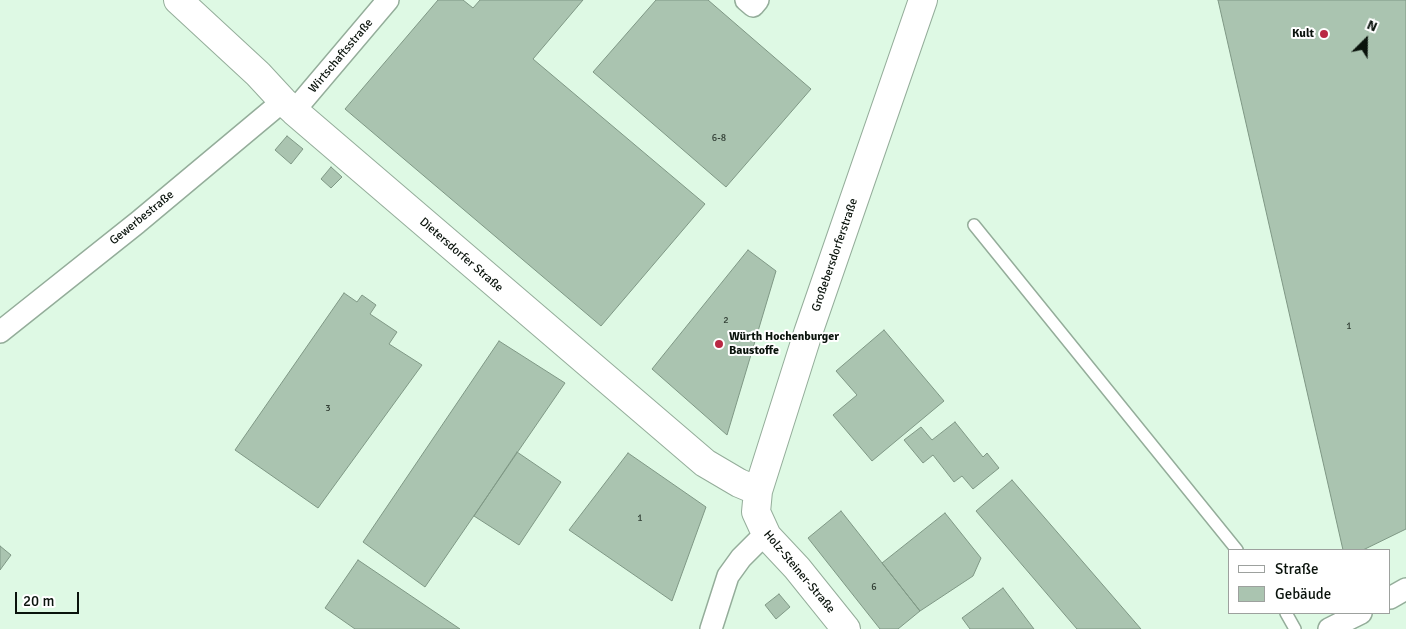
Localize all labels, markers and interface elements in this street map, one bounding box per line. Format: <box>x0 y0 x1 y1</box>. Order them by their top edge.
north arrow <box>1341 15 1391 65</box>
street label: Wirtschaftsstraße <box>306 16 376 96</box>
text: N <box>1364 16 1380 35</box>
place label: Kult <box>1292 27 1314 41</box>
marker: Kult <box>1318 28 1330 40</box>
house number: 6-8 <box>712 132 726 144</box>
street label: Gewerbestraße <box>107 188 177 248</box>
street label: Großebersdorferstraße <box>809 197 861 313</box>
street label: Dietersdorfer Straße <box>416 215 506 295</box>
house number: 2 <box>723 314 729 326</box>
house number: 1 <box>1346 320 1352 332</box>
place label: Würth Hochenburger Baustoffe <box>729 330 839 358</box>
marker: Würth Hochenburger Baustoffe <box>713 338 725 350</box>
house number: 3 <box>325 402 331 414</box>
house number: 1 <box>637 512 643 524</box>
street label: Holz-Steiner-Straße <box>760 528 838 616</box>
legend <box>1228 549 1391 614</box>
text: Straße <box>1275 560 1319 578</box>
house number: 6 <box>871 581 877 593</box>
scale bar <box>18 582 81 614</box>
text: Gebäude <box>1275 585 1331 603</box>
text: 20 m <box>23 592 54 610</box>

